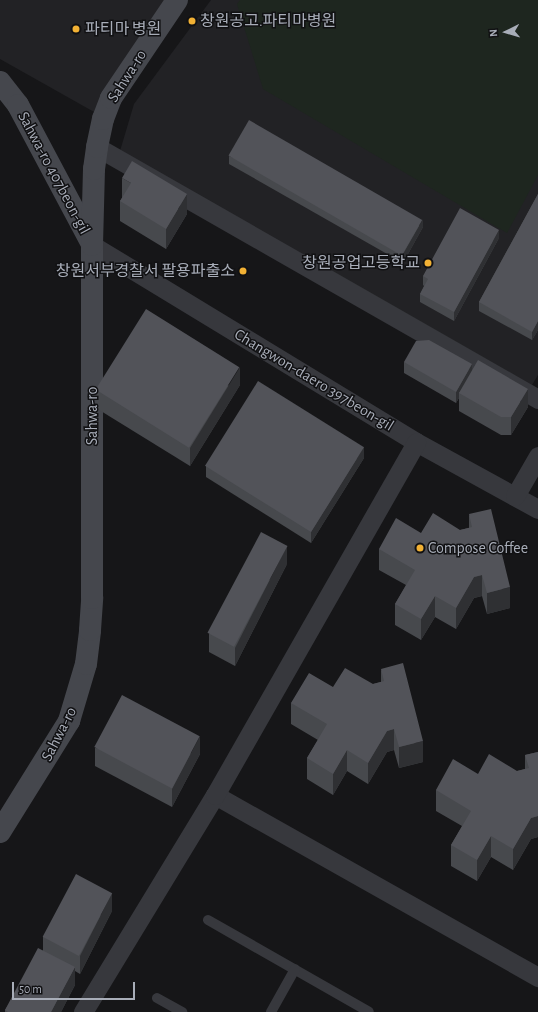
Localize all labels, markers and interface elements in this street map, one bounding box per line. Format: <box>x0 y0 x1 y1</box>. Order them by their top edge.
place label: 창원공고.파티마병원 <box>200 11 336 31</box>
north arrow <box>486 12 526 52</box>
marker: 창원공고.파티마병원 <box>187 16 197 26</box>
place label: 파티마 병원 <box>85 19 161 39</box>
marker: 파티마 병원 <box>70 23 82 35</box>
text: N <box>488 29 499 37</box>
street label: Sahwa-ro <box>103 46 151 106</box>
street label: Sahwa-ro 407beon-gil <box>14 108 94 238</box>
place label: 창원공업고등학교 <box>302 253 420 273</box>
marker: 창원공업고등학교 <box>423 258 433 268</box>
place label: 창원서부경찰서 팔용파출소 <box>56 261 235 281</box>
marker: 창원서부경찰서 팔용파출소 <box>238 266 248 276</box>
street label: Changwon-daero 397beon-gil <box>231 325 397 435</box>
street label: Sahwa-ro <box>82 387 102 445</box>
place label: Compose Coffee <box>428 538 528 558</box>
marker: Compose Coffee <box>415 543 425 553</box>
street label: Sahwa-ro <box>37 704 81 764</box>
scale bar <box>14 974 137 1000</box>
text: 50 m <box>19 983 42 995</box>

